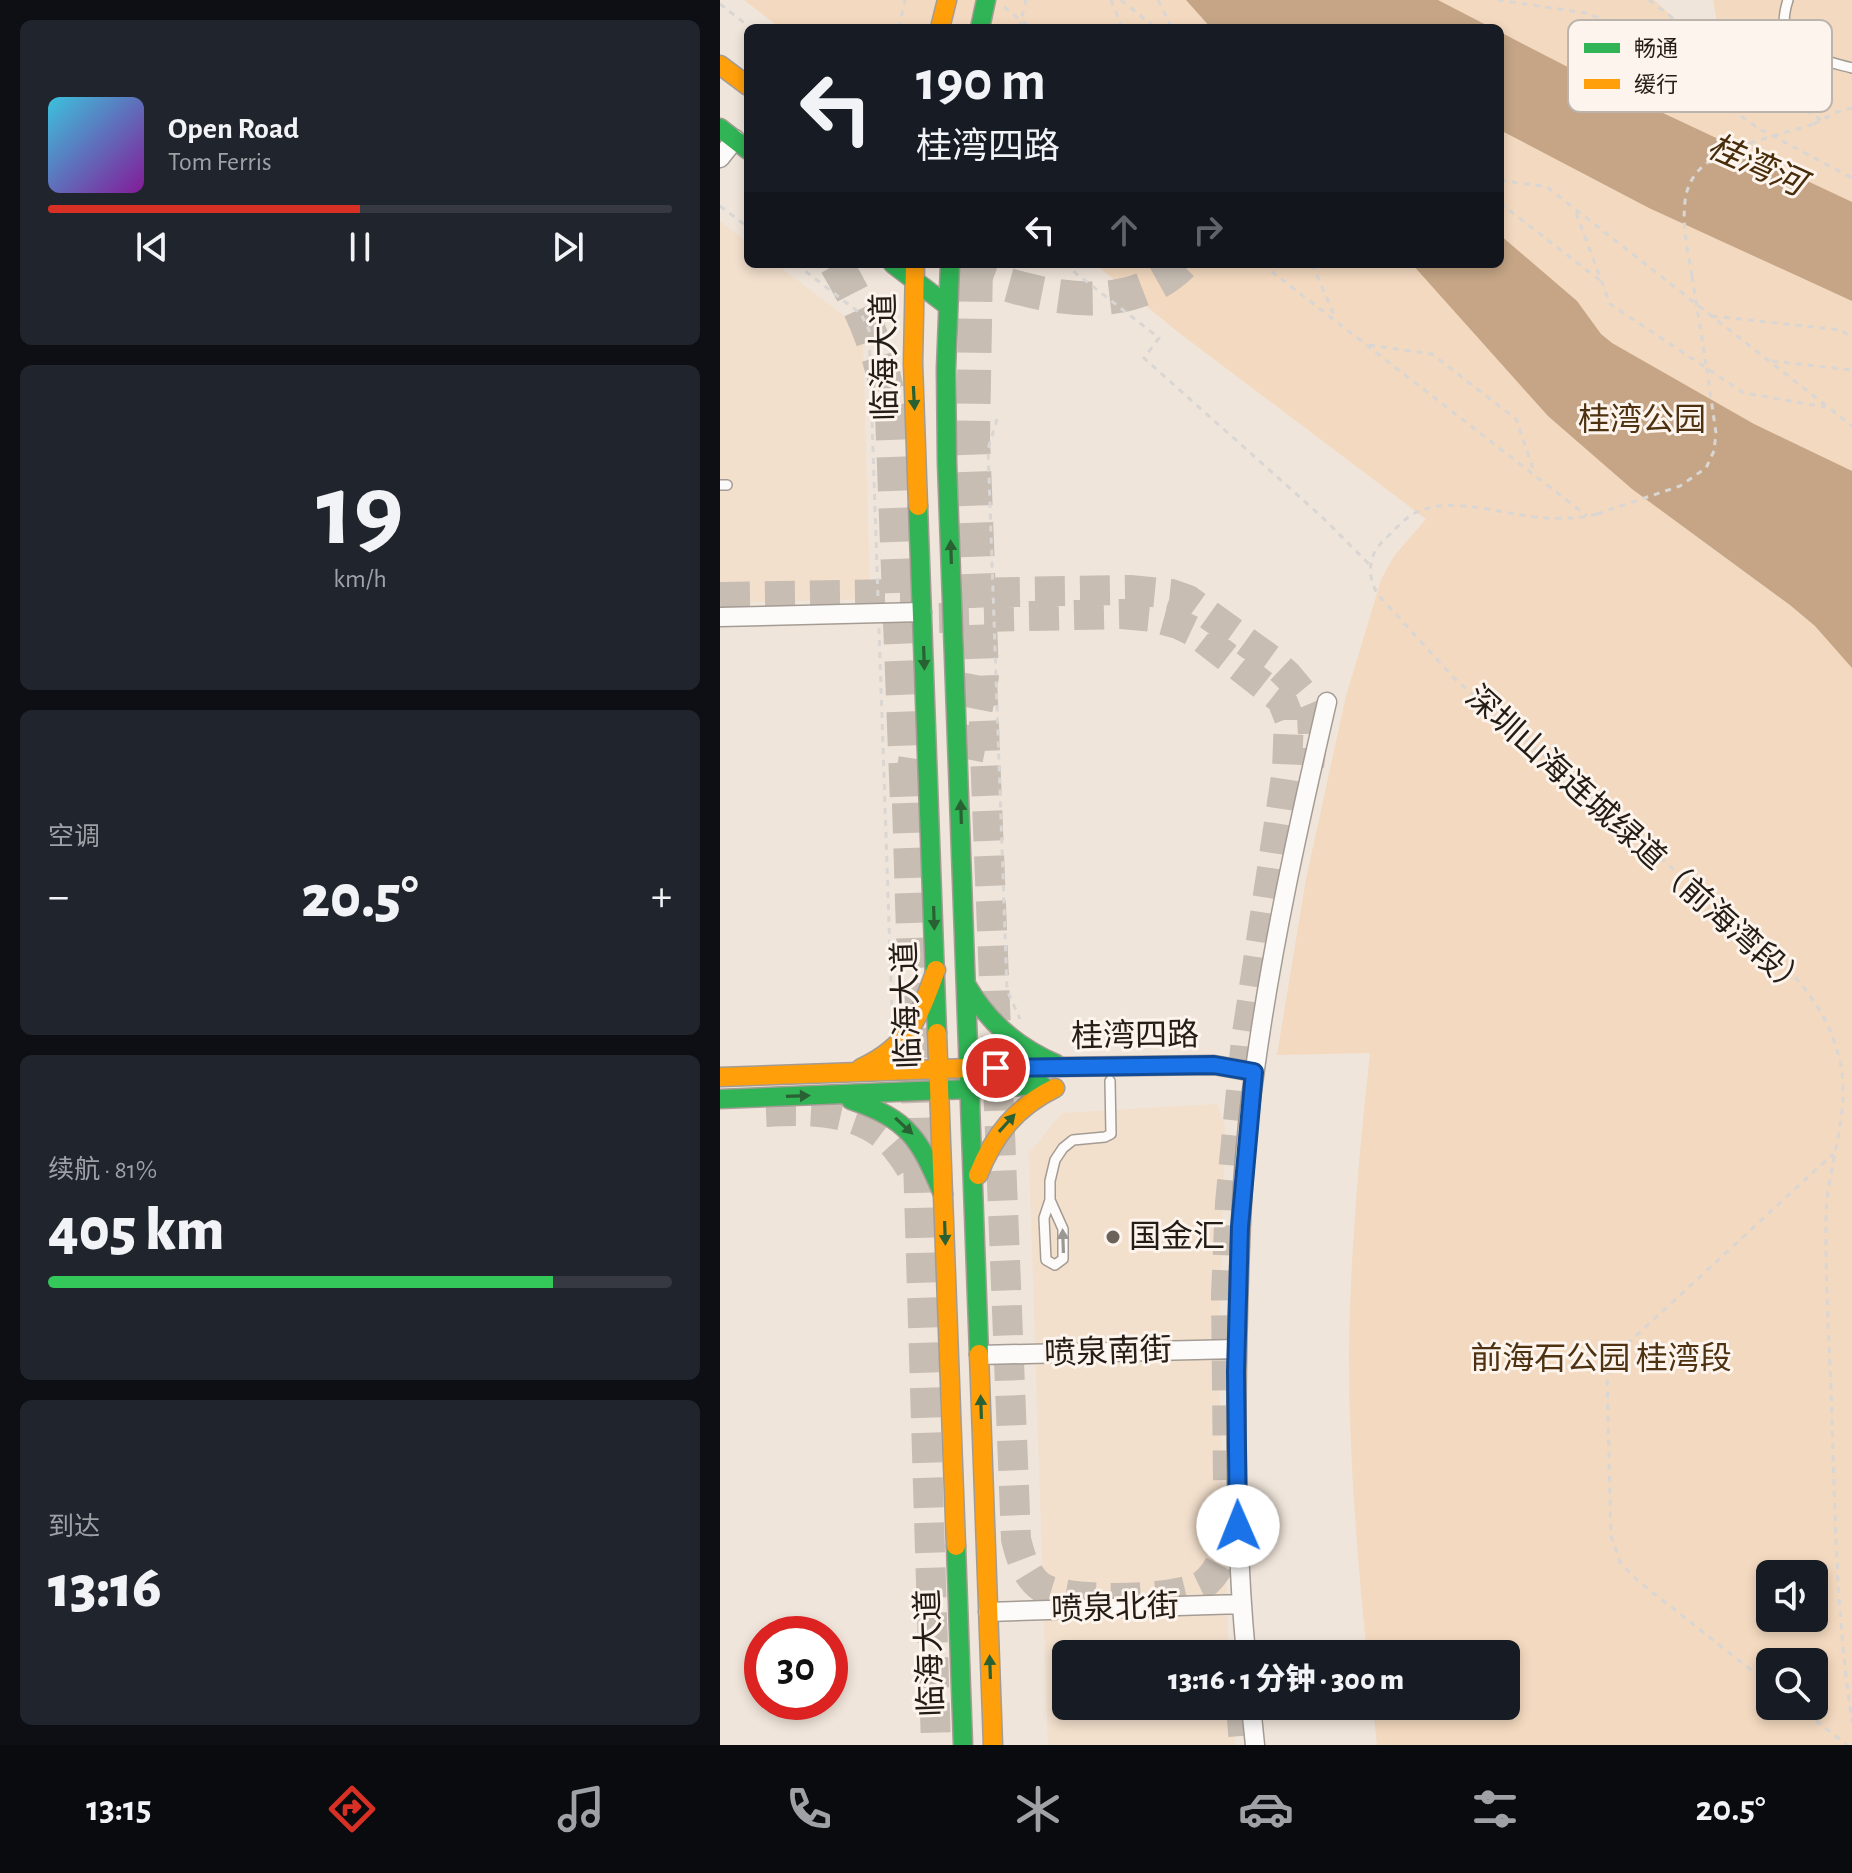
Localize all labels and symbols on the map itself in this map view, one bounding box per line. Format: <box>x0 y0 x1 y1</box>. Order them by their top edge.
legend <box>1568 20 1832 112</box>
text: 畅通 <box>1634 37 1678 60</box>
text: 缓行 <box>1634 73 1678 96</box>
water label: 桂湾河 <box>1702 128 1816 205</box>
street label: 临海大道 <box>866 293 902 421</box>
one-way arrow <box>908 386 921 411</box>
park label: 桂湾公园 <box>1578 402 1706 436</box>
one-way arrow <box>944 539 957 564</box>
one-way arrow <box>918 646 931 671</box>
street label: 深圳山海连城绿道（前海湾段） <box>1460 679 1816 1004</box>
one-way arrow <box>954 799 967 824</box>
one-way arrow <box>927 906 940 931</box>
street label: 临海大道 <box>887 940 925 1070</box>
street label: 桂湾四路 <box>1071 1017 1199 1053</box>
pin <box>962 1034 1030 1102</box>
one-way arrow <box>786 1089 811 1102</box>
one-way arrow <box>997 1114 1015 1133</box>
one-way arrow <box>894 1116 913 1134</box>
place label: 国金汇 <box>1129 1219 1225 1253</box>
one-way arrow <box>939 1221 952 1246</box>
one-way arrow <box>1056 1228 1069 1253</box>
marker: 国金汇 <box>1104 1228 1122 1246</box>
street label: 喷泉南街 <box>1043 1332 1173 1370</box>
park label: 前海石公园 桂湾段 <box>1470 1341 1732 1375</box>
one-way arrow <box>975 1394 987 1419</box>
position arrow <box>1196 1484 1280 1568</box>
street label: 临海大道 <box>910 1588 948 1718</box>
street label: 喷泉北街 <box>1050 1588 1180 1626</box>
speed limit sign: 30 <box>744 1616 848 1720</box>
one-way arrow <box>984 1654 997 1679</box>

